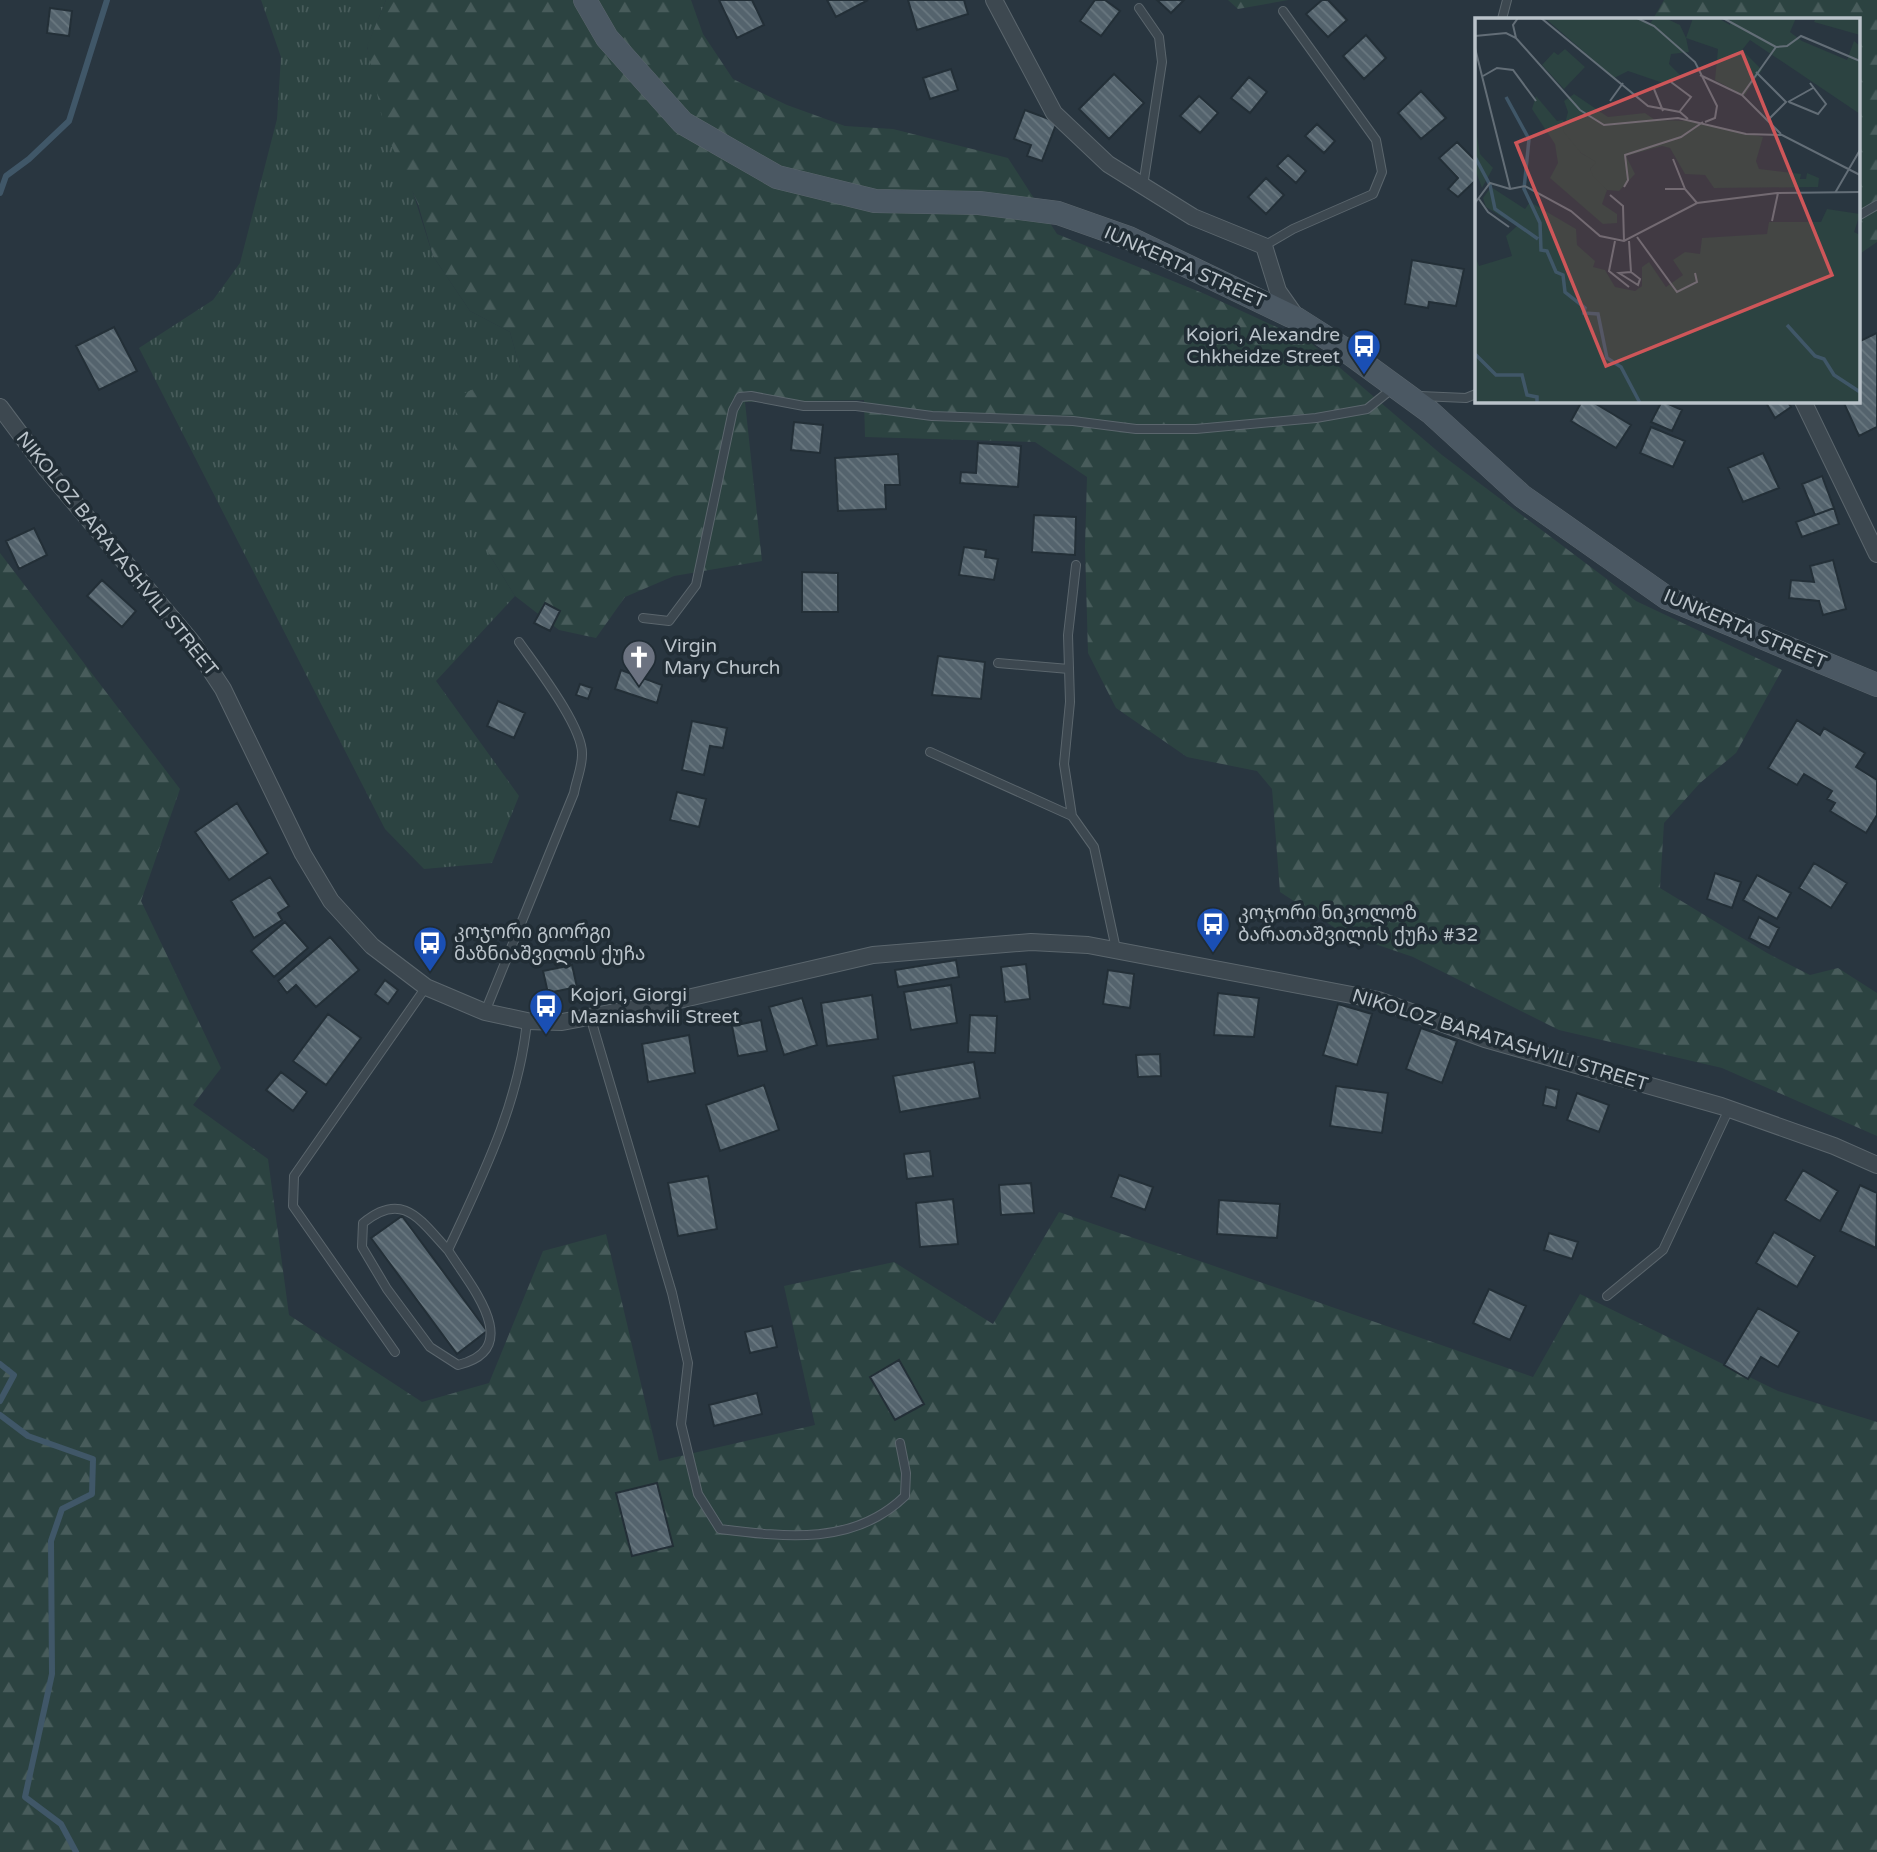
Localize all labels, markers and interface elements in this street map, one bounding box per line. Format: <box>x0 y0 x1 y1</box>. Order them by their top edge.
inset map <box>1475 18 1860 402</box>
street label: IUNKERTA STREET <box>1101 221 1270 313</box>
place label: Kojori, Alexandre Chkheidze Street <box>1186 324 1340 368</box>
bus stop icon: Kojori, Alexandre Chkheidze Street <box>1345 327 1383 376</box>
street label: NIKOLOZ BARATASHVILI STREET <box>12 427 223 681</box>
street label: IUNKERTA STREET <box>1660 585 1830 673</box>
place label: Virgin Mary Church <box>664 635 780 679</box>
church icon: Virgin Mary Church <box>620 638 658 687</box>
place label: კოჯორი ნიკოლოზ ბარათაშვილის ქუჩა #32 <box>1238 902 1479 947</box>
bus stop icon: კოჯორი ნიკოლოზ ბარათაშვილის ქუჩა #32 <box>1194 905 1232 954</box>
place label: კოჯორი გიორგი მაზნიაშვილის ქუჩა <box>454 921 645 966</box>
bus stop icon: კოჯორი გიორგი მაზნიაშვილის ქუჩა <box>411 924 449 973</box>
place label: Kojori, Giorgi Mazniashvili Street <box>570 984 740 1028</box>
street label: NIKOLOZ BARATASHVILI STREET <box>1350 984 1651 1096</box>
bus stop icon: Kojori, Giorgi Mazniashvili Street <box>527 987 565 1036</box>

